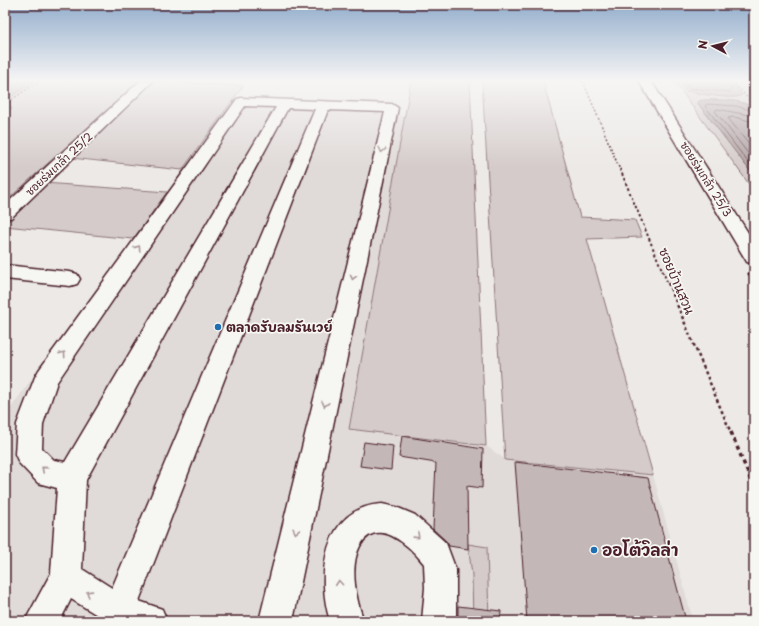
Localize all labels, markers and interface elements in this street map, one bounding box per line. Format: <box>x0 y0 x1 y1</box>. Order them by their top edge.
north arrow <box>693 26 733 66</box>
text: N <box>694 39 712 50</box>
street label: ซอยร่มเกล้า 25/2 <box>21 128 96 199</box>
street label: ซอยร่มเกล้า 25/3 <box>676 138 736 220</box>
one-way arrow <box>378 146 387 153</box>
street label: ซอยบ้านสวน <box>655 244 700 317</box>
one-way arrow <box>133 245 141 252</box>
one-way arrow <box>350 274 358 280</box>
place label: ตลาดรับลมรันเวย์ <box>226 317 333 336</box>
marker: ตลาดรับลมรันเวย์ <box>213 322 223 332</box>
one-way arrow <box>58 351 66 358</box>
one-way arrow <box>321 401 329 407</box>
one-way arrow <box>41 466 49 473</box>
one-way arrow <box>293 528 301 534</box>
one-way arrow <box>412 531 420 539</box>
place label: ออโต้วิลล่า <box>602 537 678 561</box>
marker: ออโต้วิลล่า <box>589 545 599 555</box>
one-way arrow <box>335 580 344 586</box>
one-way arrow <box>86 591 93 598</box>

